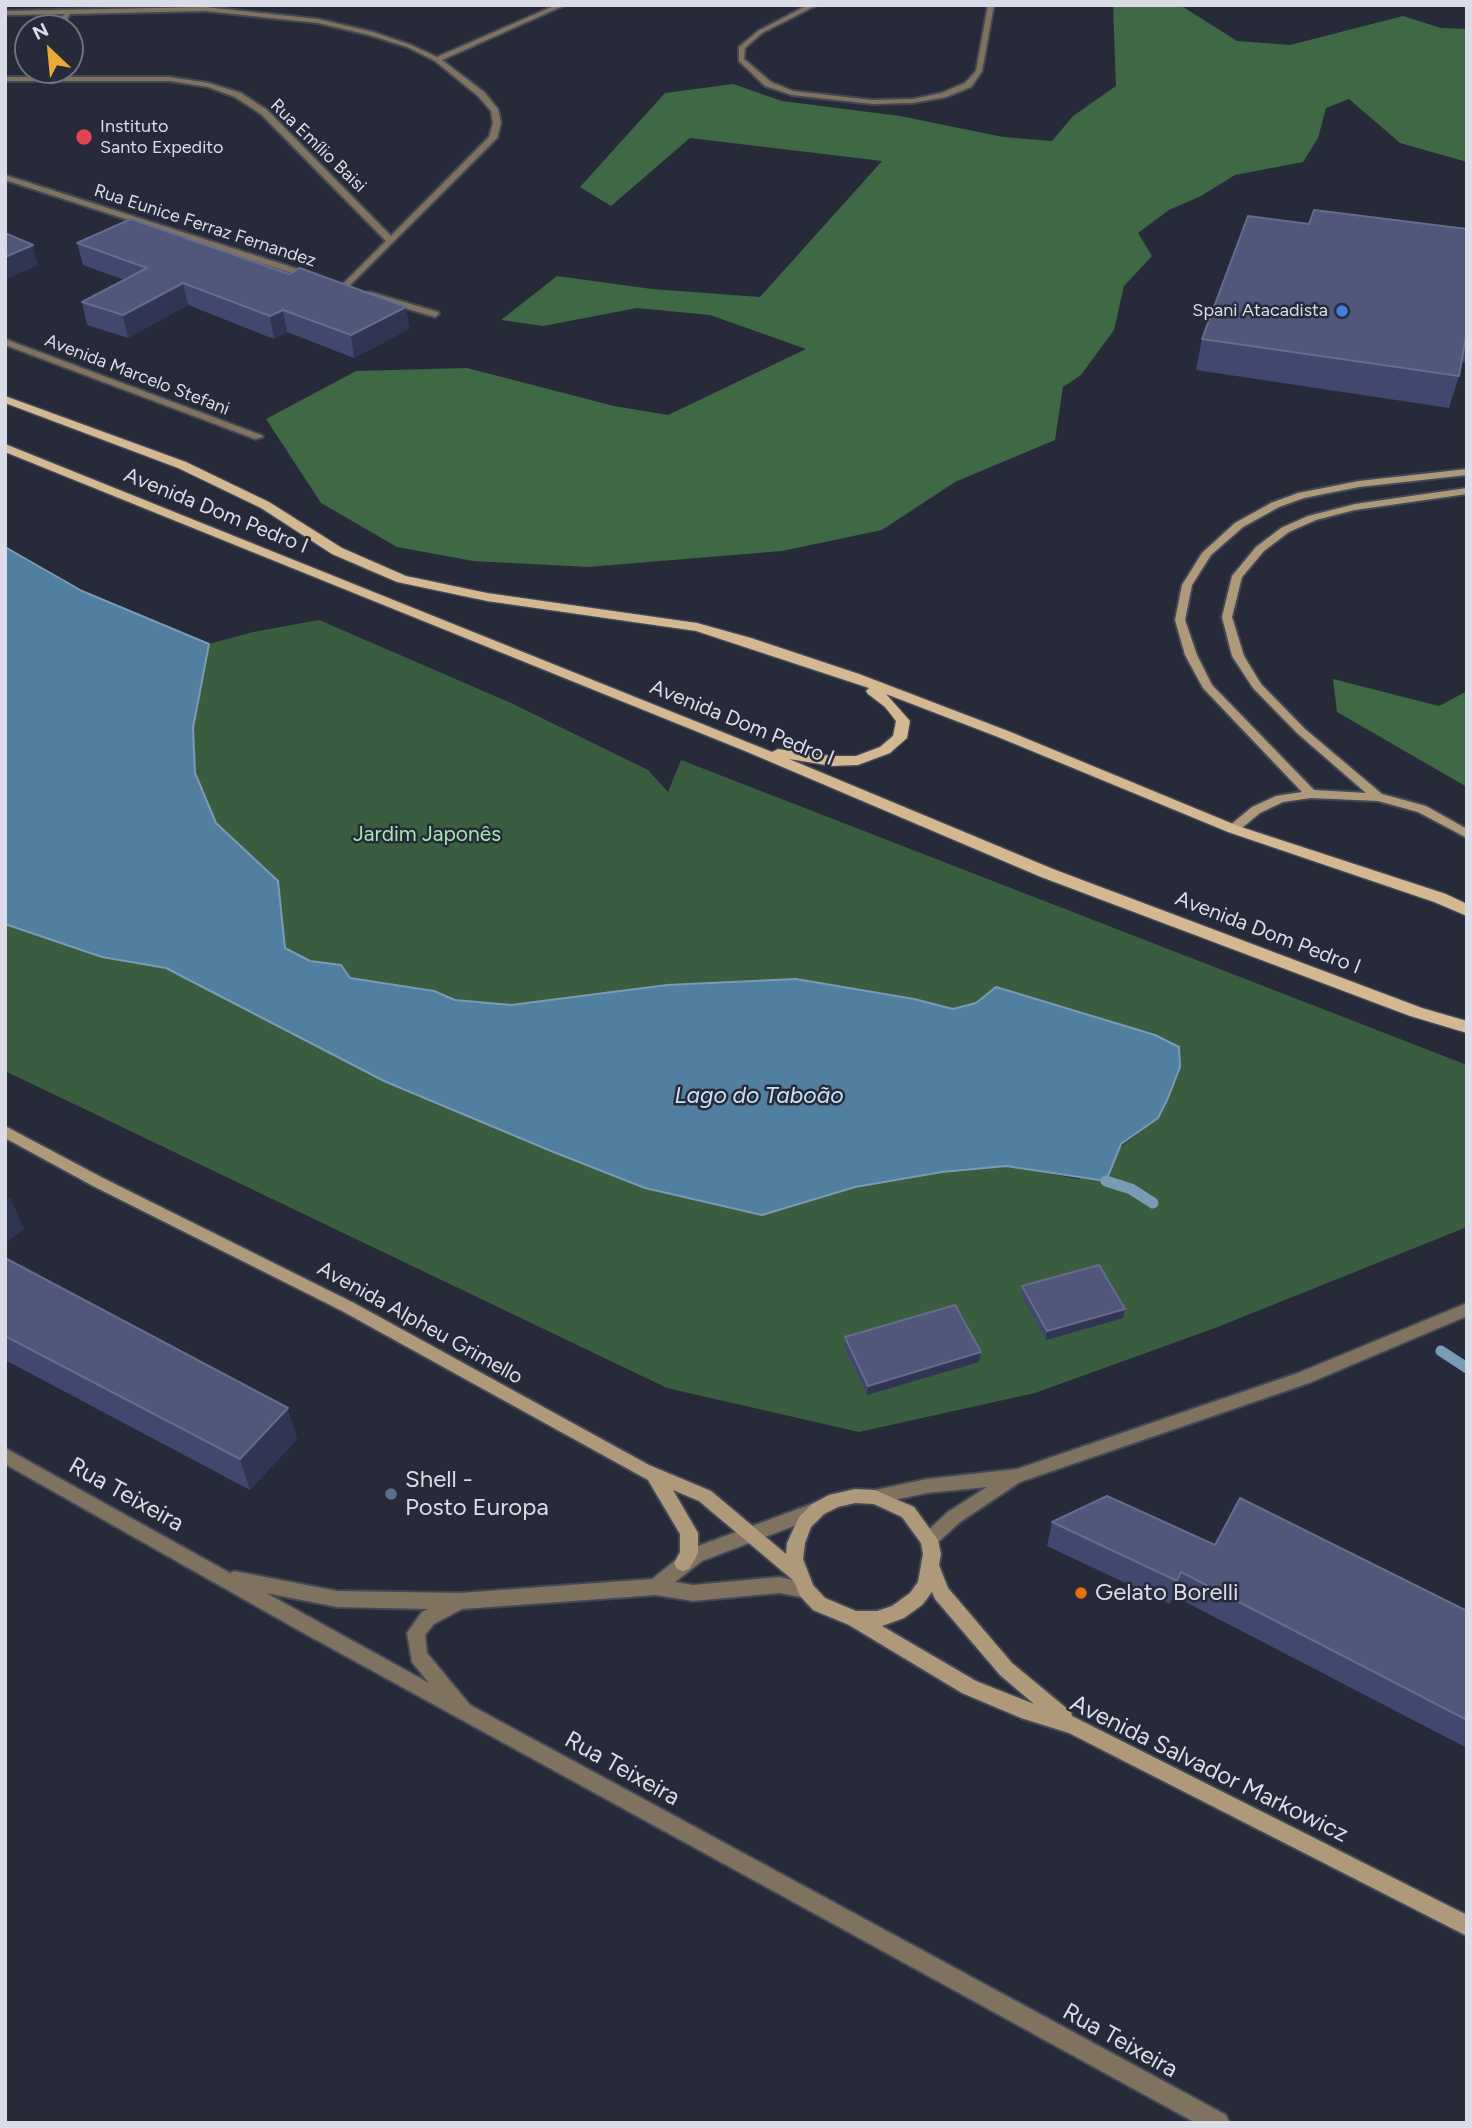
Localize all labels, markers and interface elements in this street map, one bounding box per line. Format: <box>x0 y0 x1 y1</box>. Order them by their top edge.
north arrow <box>14 14 84 84</box>
text: N <box>29 18 52 45</box>
street label: Rua Emílio Baisi <box>266 95 370 197</box>
place label: Instituto Santo Expedito <box>100 116 224 158</box>
marker: Instituto Santo Expedito <box>74 127 94 147</box>
street label: Rua Eunice Ferraz Fernandez <box>91 180 319 272</box>
place label: Spani Atacadista <box>1192 300 1328 322</box>
marker: Spani Atacadista <box>1334 303 1350 319</box>
street label: Avenida Marcelo Stefani <box>42 330 232 420</box>
street label: Avenida Dom Pedro I <box>120 463 312 559</box>
street label: Avenida Dom Pedro I <box>646 675 838 771</box>
park label: Jardim Japonês <box>353 822 501 848</box>
street label: Avenida Dom Pedro I <box>1172 886 1364 980</box>
water label: Lago do Taboão <box>674 1082 844 1110</box>
street label: Avenida Alpheu Grimello <box>313 1256 527 1390</box>
street label: Rua Teixeira <box>63 1452 189 1538</box>
place label: Shell - Posto Europa <box>405 1466 549 1522</box>
marker: Shell - Posto Europa <box>383 1486 399 1502</box>
place label: Gelato Borelli <box>1095 1579 1239 1607</box>
marker: Gelato Borelli <box>1073 1585 1089 1601</box>
street label: Avenida Salvador Markowicz <box>1065 1689 1353 1849</box>
street label: Rua Teixeira <box>559 1726 685 1812</box>
street label: Rua Teixeira <box>1057 1998 1183 2084</box>

